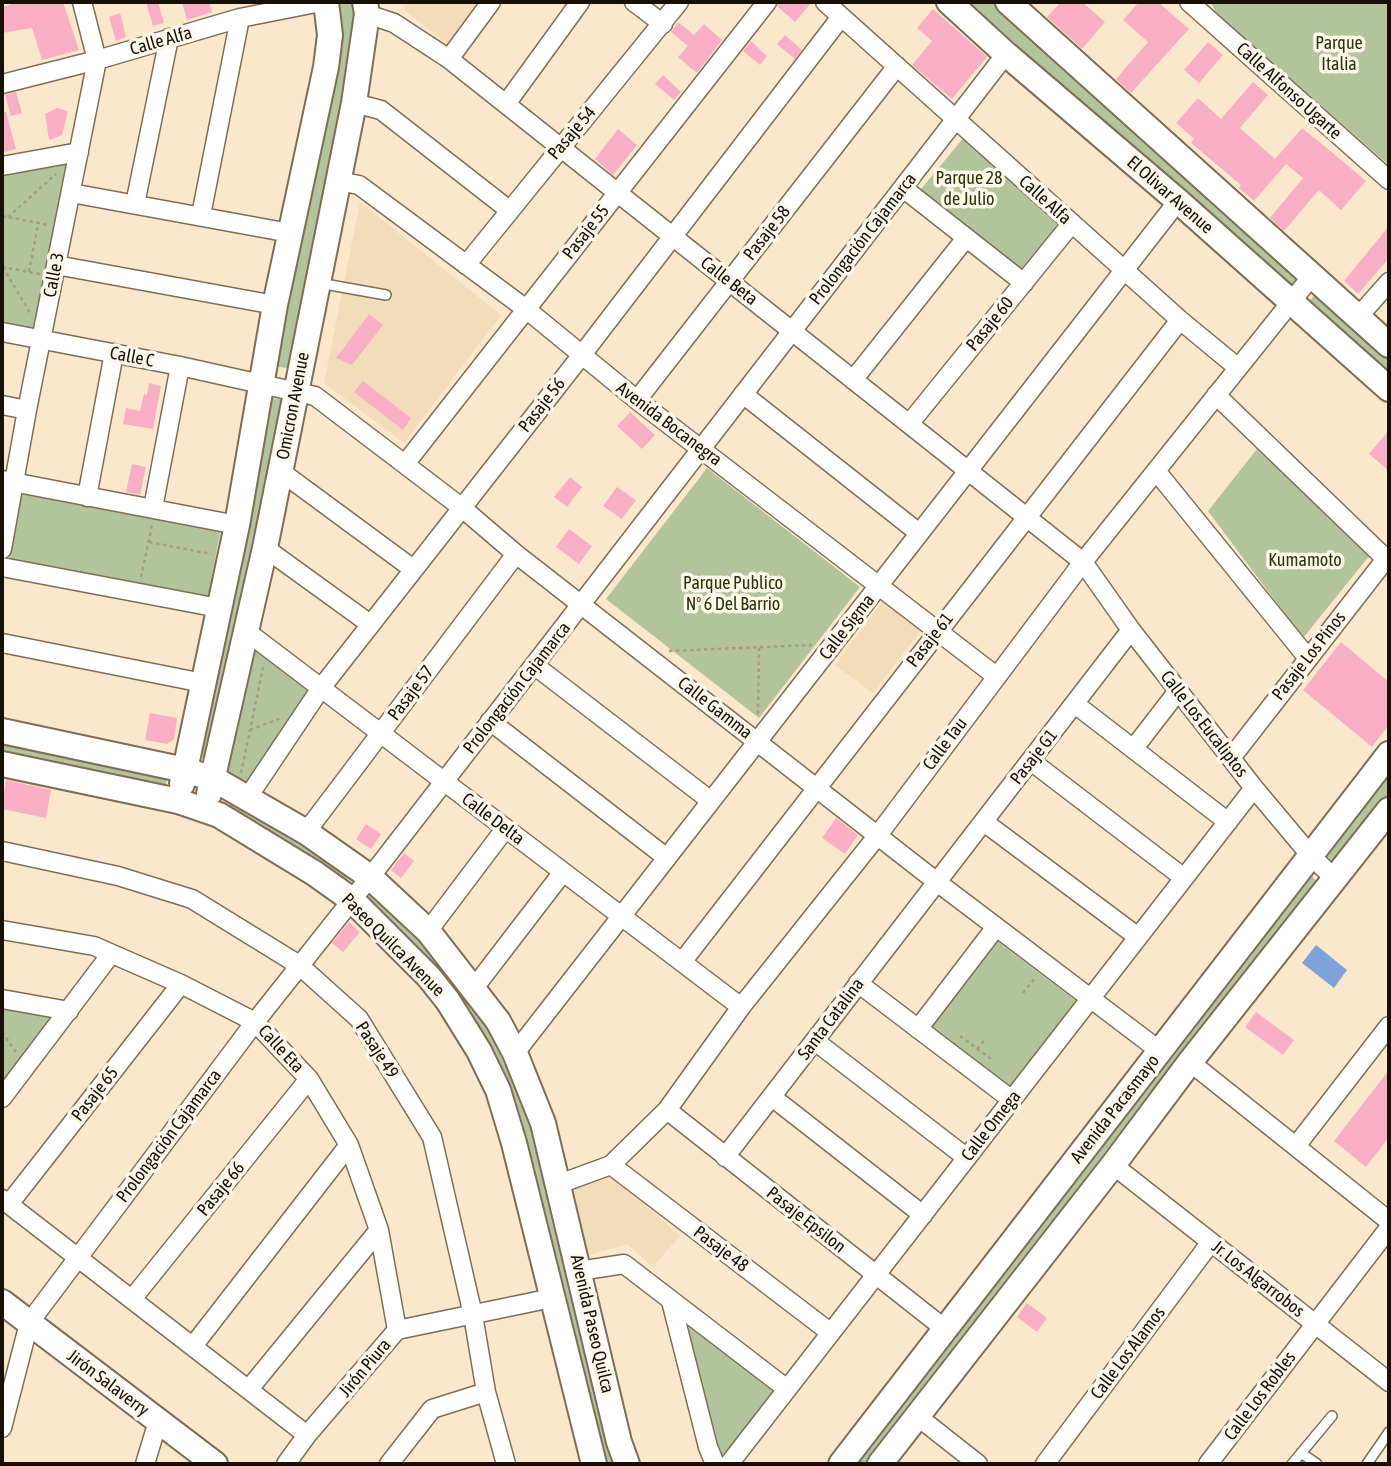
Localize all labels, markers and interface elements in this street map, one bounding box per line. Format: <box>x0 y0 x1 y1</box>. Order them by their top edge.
street label: Calle Alfa <box>128 22 194 60</box>
park label: Parque Italia <box>1315 32 1363 74</box>
street label: Calle Alfonso Ugarte <box>1232 38 1346 144</box>
street label: Pasaje 54 <box>543 102 601 164</box>
street label: El Olivar Avenue <box>1122 152 1218 238</box>
park label: Parque 28 de Julio <box>936 167 1002 210</box>
street label: Prolongación Cajamarca <box>805 169 921 309</box>
street label: Calle Alfa <box>1014 171 1076 229</box>
street label: Pasaje 55 <box>558 200 614 264</box>
street label: Pasaje 58 <box>739 201 795 265</box>
street label: Calle 3 <box>39 251 69 299</box>
street label: Calle Beta <box>696 252 762 310</box>
street label: Pasaje 60 <box>962 293 1018 355</box>
street label: Calle C <box>108 342 156 372</box>
street label: Omicron Avenue <box>272 350 314 462</box>
street label: Pasaje 56 <box>514 373 570 437</box>
street label: Avenida Bocanegra <box>612 377 726 471</box>
park label: Kumamoto <box>1268 549 1342 571</box>
park label: Parque Publico N° 6 Del Barrio <box>683 572 783 614</box>
street label: Calle Sigma <box>815 590 879 664</box>
street label: Pasaje Los Pinos <box>1268 607 1350 705</box>
street label: Pasaje 61 <box>902 608 958 672</box>
street label: Prolongación Cajamarca <box>459 618 575 758</box>
street label: Pasaje 57 <box>383 661 439 725</box>
street label: Calle Los Eucaliptos <box>1156 666 1252 782</box>
street label: Calle Gamma <box>673 672 757 744</box>
street label: Calle Tau <box>918 713 972 775</box>
street label: Pasaje G1 <box>1006 725 1062 789</box>
street label: Calle Delta <box>457 788 529 850</box>
street label: Paseo Quilca Avenue <box>337 889 449 1001</box>
street label: Santa Catalina <box>793 974 869 1064</box>
street label: Pasaje 49 <box>351 1018 403 1082</box>
street label: Calle Eta <box>253 1021 309 1077</box>
street label: Avenida Pacasmayo <box>1066 1050 1164 1168</box>
street label: Pasaje 65 <box>67 1062 123 1126</box>
street label: Prolongación Cajamarca <box>112 1065 226 1207</box>
street label: Calle Omega <box>957 1086 1025 1166</box>
street label: Pasaje 66 <box>193 1158 249 1220</box>
street label: Pasaje Epsilon <box>762 1182 850 1258</box>
street label: Pasaje 48 <box>689 1221 753 1277</box>
street label: Jr. Los Algarrobos <box>1207 1236 1309 1322</box>
street label: Avenida Paseo Quilca <box>566 1253 618 1395</box>
street label: Calle Los Alamos <box>1086 1302 1170 1404</box>
street label: Jirón Piura <box>334 1334 396 1402</box>
street label: Jirón Salaverry <box>63 1345 153 1421</box>
street label: Calle Los Robles <box>1220 1347 1300 1445</box>

